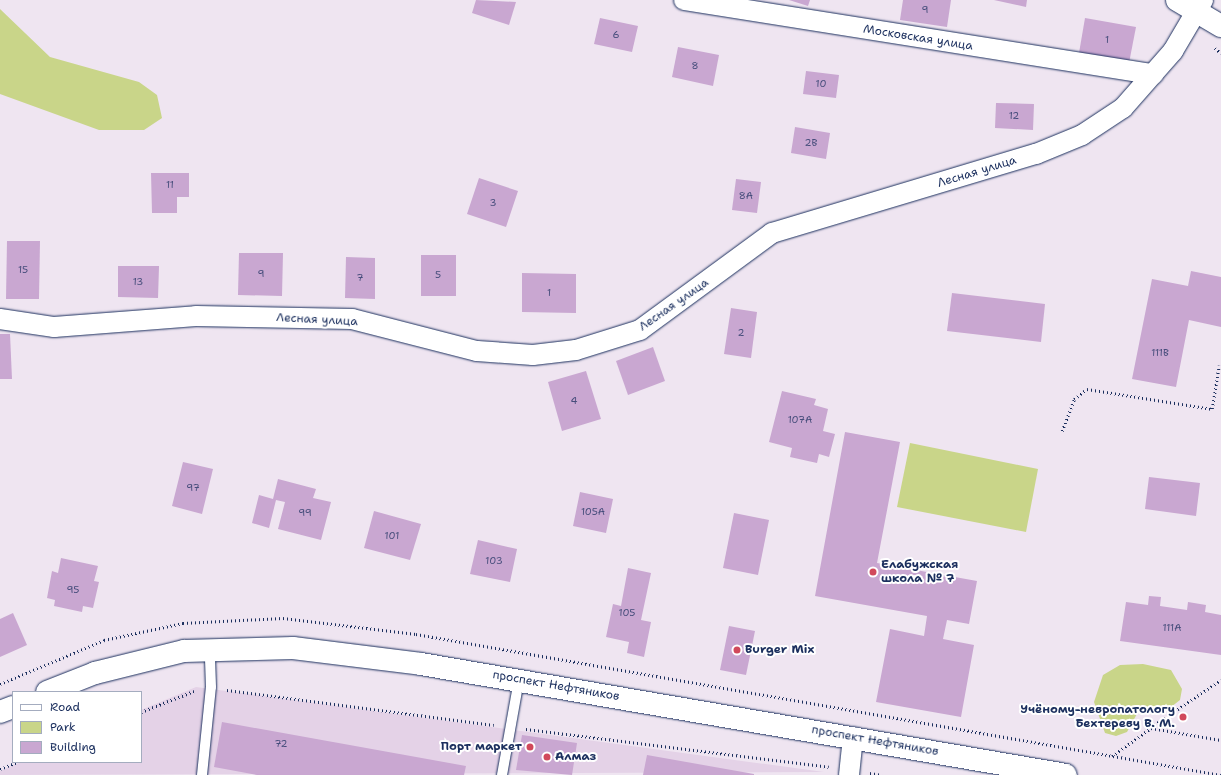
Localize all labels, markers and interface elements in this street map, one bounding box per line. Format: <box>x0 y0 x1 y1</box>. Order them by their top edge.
house number: 9 <box>922 4 928 16</box>
street label: Московская улица <box>862 22 974 54</box>
house number: 6 <box>613 29 619 41</box>
house number: 1 <box>1105 34 1109 46</box>
house number: 8 <box>692 60 698 72</box>
house number: 10 <box>816 78 826 90</box>
house number: 12 <box>1009 110 1019 122</box>
house number: 2В <box>805 137 817 149</box>
street label: Лесная улица <box>936 153 1018 191</box>
house number: 11 <box>166 179 174 191</box>
house number: 8А <box>739 190 753 202</box>
house number: 3 <box>490 197 496 209</box>
house number: 15 <box>18 264 28 276</box>
house number: 9 <box>258 268 264 280</box>
house number: 5 <box>435 269 441 281</box>
house number: 7 <box>357 272 363 284</box>
house number: 13 <box>133 276 143 288</box>
street label: Лесная улица <box>636 276 712 334</box>
house number: 1 <box>547 287 551 299</box>
street label: Лесная улица <box>276 311 358 329</box>
house number: 2 <box>738 327 744 339</box>
house number: 111В <box>1151 347 1169 359</box>
house number: 4 <box>571 395 577 407</box>
house number: 107А <box>788 414 812 426</box>
house number: 97 <box>186 482 200 494</box>
house number: 105А <box>581 506 605 518</box>
house number: 99 <box>298 507 312 519</box>
house number: 101 <box>385 530 399 542</box>
house number: 103 <box>485 555 503 567</box>
place label: Елабужская школа № 7 <box>881 558 958 586</box>
marker: Елабужская школа № 7 <box>868 567 878 577</box>
house number: 95 <box>67 584 79 596</box>
house number: 105 <box>619 607 635 619</box>
house number: 111А <box>1162 622 1182 634</box>
place label: Burger Mix <box>745 643 814 657</box>
marker: Burger Mix <box>732 645 742 655</box>
street label: проспект Нефтяников <box>491 668 621 704</box>
legend <box>12 691 142 763</box>
text: Road <box>50 699 80 715</box>
place label: Учёному-невропатологу Бехтереву В. М. <box>1020 703 1175 731</box>
marker: Учёному-невропатологу Бехтереву В. М. <box>1178 712 1188 722</box>
text: Park <box>50 719 76 735</box>
street label: проспект Нефтяников <box>810 723 940 759</box>
house number: 72 <box>274 738 288 750</box>
text: Building <box>50 739 96 755</box>
place label: Порт маркет <box>441 740 522 754</box>
marker: Порт маркет <box>525 742 535 752</box>
place label: Алмаз <box>555 750 596 764</box>
marker: Алмаз <box>542 752 552 762</box>

